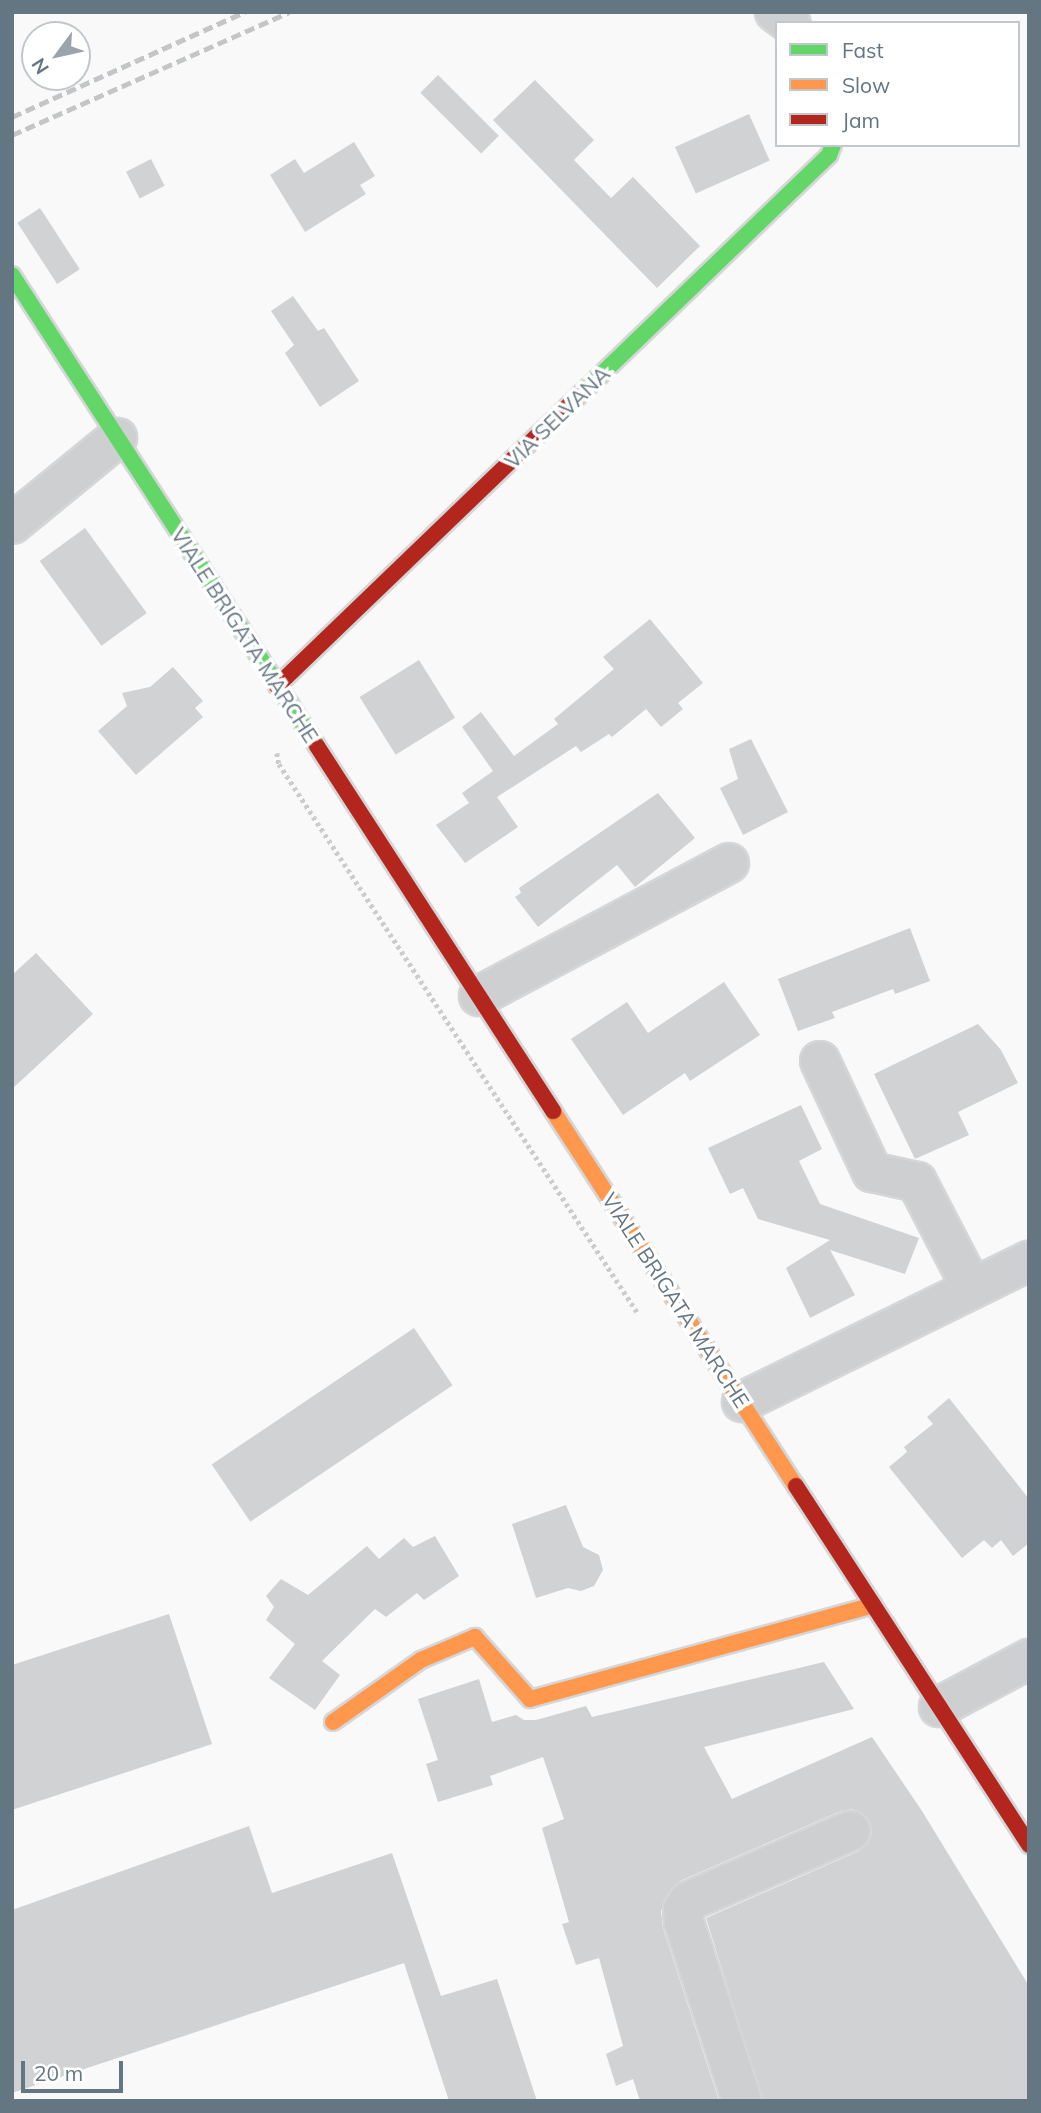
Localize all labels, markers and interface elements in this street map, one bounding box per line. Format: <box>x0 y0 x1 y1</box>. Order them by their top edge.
north arrow <box>21 21 91 91</box>
legend <box>775 21 1020 147</box>
text: Fast <box>842 37 884 63</box>
text: N <box>26 54 54 79</box>
text: Slow <box>842 72 890 98</box>
text: Jam <box>842 107 880 133</box>
street label: VIA SELVANA <box>499 361 615 473</box>
street label: VIALE BRIGATA MARCHE <box>166 523 324 747</box>
street label: VIALE BRIGATA MARCHE <box>597 1188 755 1412</box>
scale bar <box>24 2046 126 2090</box>
text: 20 m <box>34 2060 83 2086</box>

